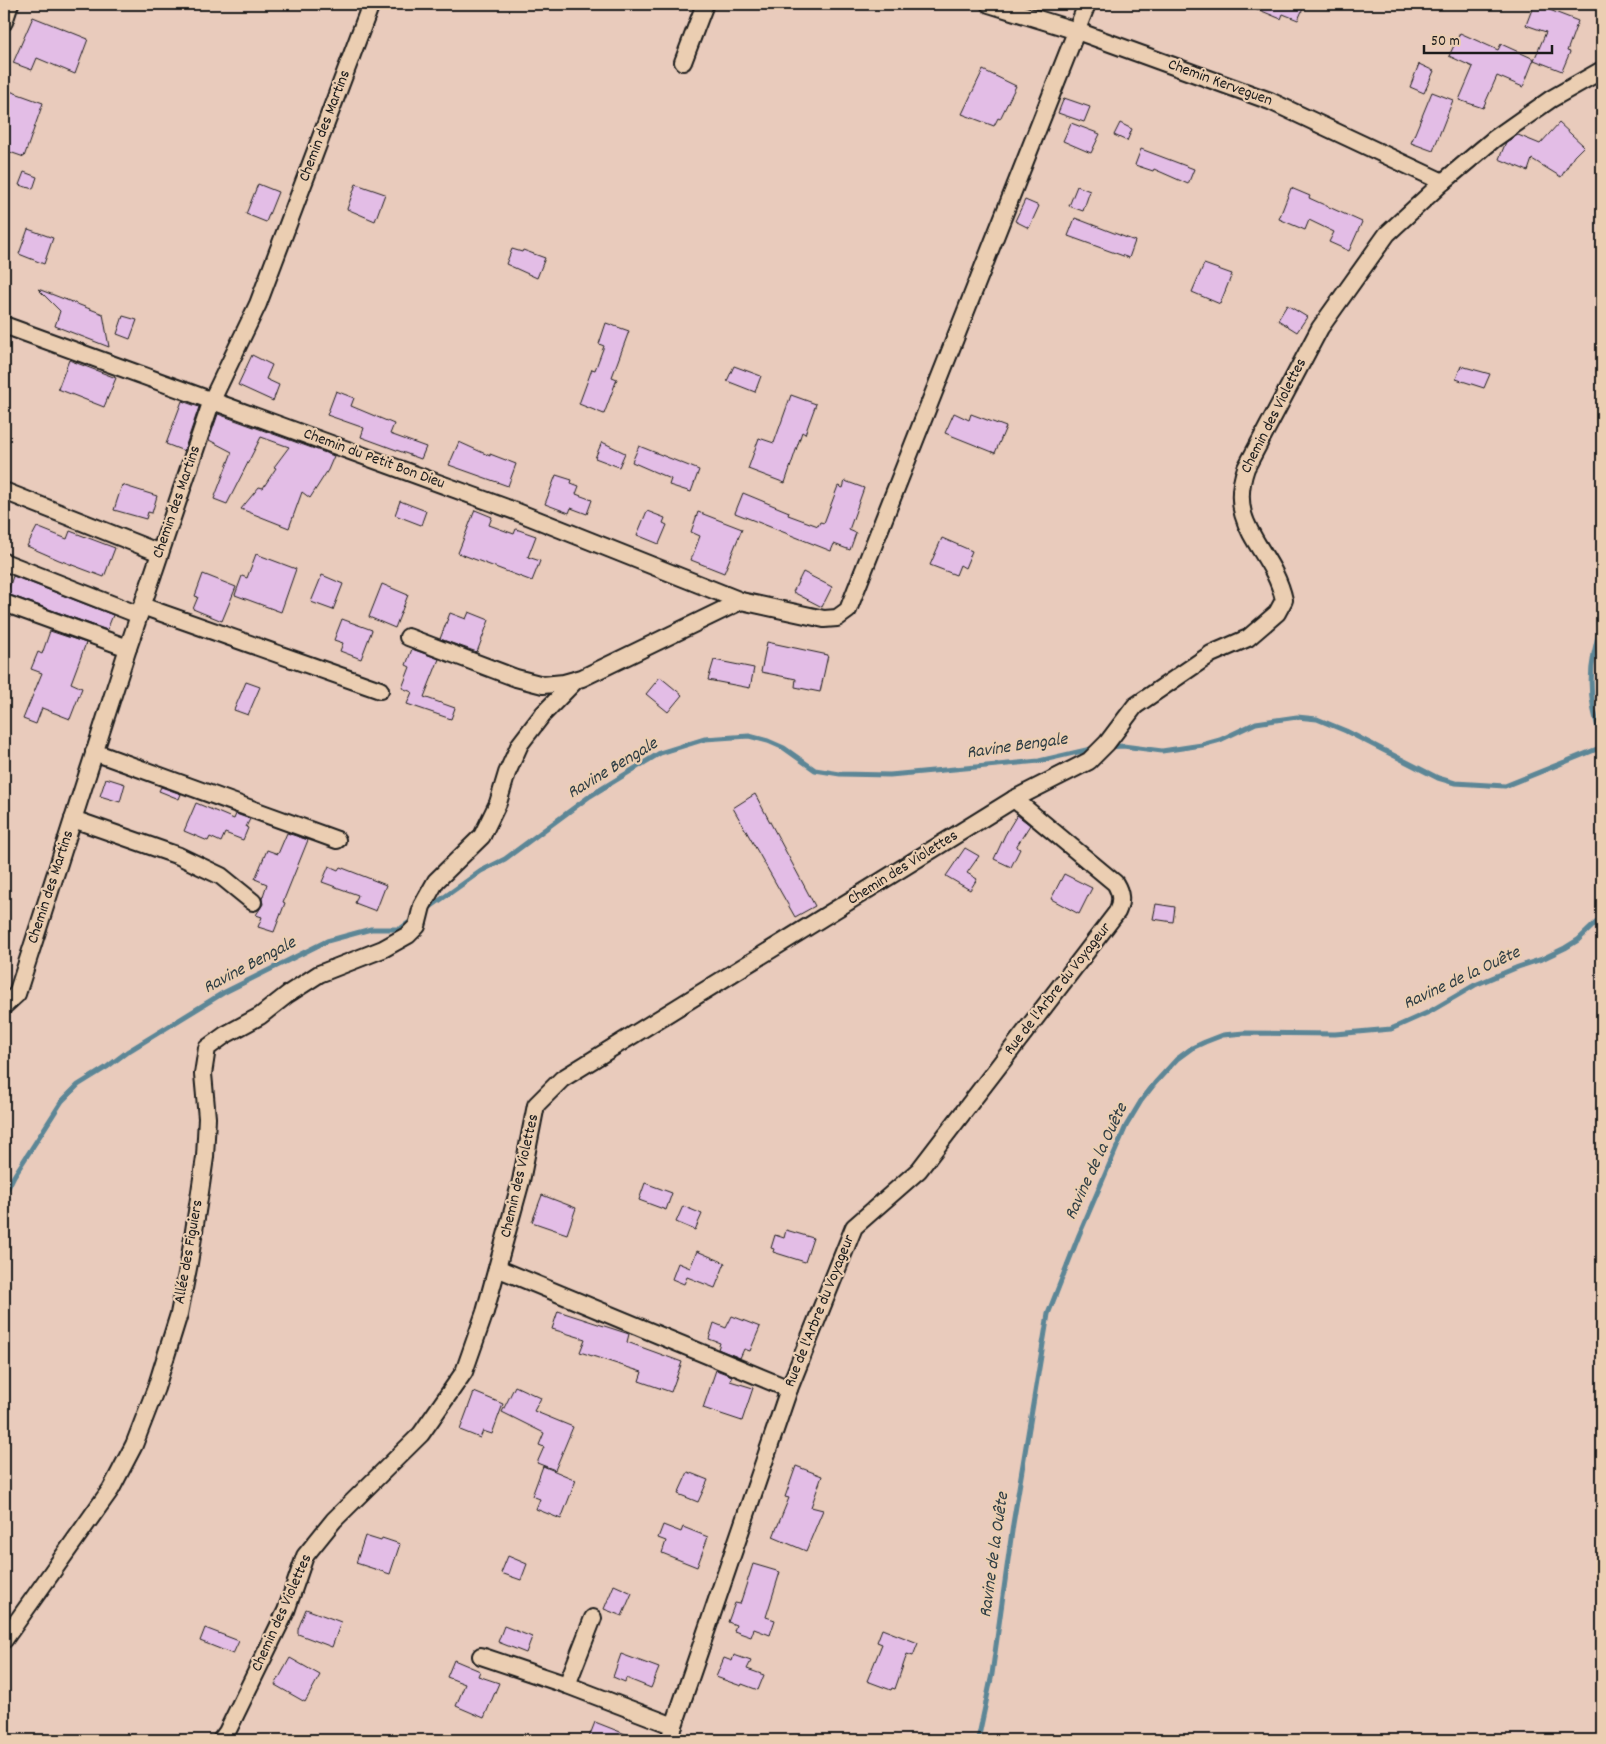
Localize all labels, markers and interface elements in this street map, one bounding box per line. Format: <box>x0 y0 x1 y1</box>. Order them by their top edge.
scale bar <box>1424 22 1551 54</box>
text: 50 m <box>1431 31 1460 53</box>
street label: Chemin Kerveguen <box>1165 53 1275 113</box>
street label: Chemin des Martins <box>293 67 357 185</box>
street label: Chemin des Violettes <box>1235 354 1313 478</box>
street label: Chemin du Petit Bon Dieu <box>300 423 448 495</box>
street label: Chemin des Martins <box>147 442 207 562</box>
water label: Ravine Bengale <box>965 727 1070 766</box>
water label: Ravine Bengale <box>563 732 664 806</box>
street label: Chemin des Violettes <box>843 825 963 911</box>
street label: Chemin des Martins <box>22 827 80 947</box>
street label: Rue de l'Arbre du Voyageur <box>999 918 1117 1060</box>
water label: Ravine Bengale <box>199 931 302 1001</box>
water label: Ravine de la Ouête <box>1400 941 1525 1017</box>
water label: Ravine de la Ouête <box>1059 1099 1135 1224</box>
street label: Chemin des Violettes <box>495 1112 545 1240</box>
street label: Allée des Figuiers <box>169 1198 210 1306</box>
street label: Rue de l'Arbre du Voyageur <box>779 1231 861 1391</box>
water label: Ravine de la Ouête <box>974 1490 1016 1619</box>
street label: Chemin des Violettes <box>246 1550 318 1675</box>

